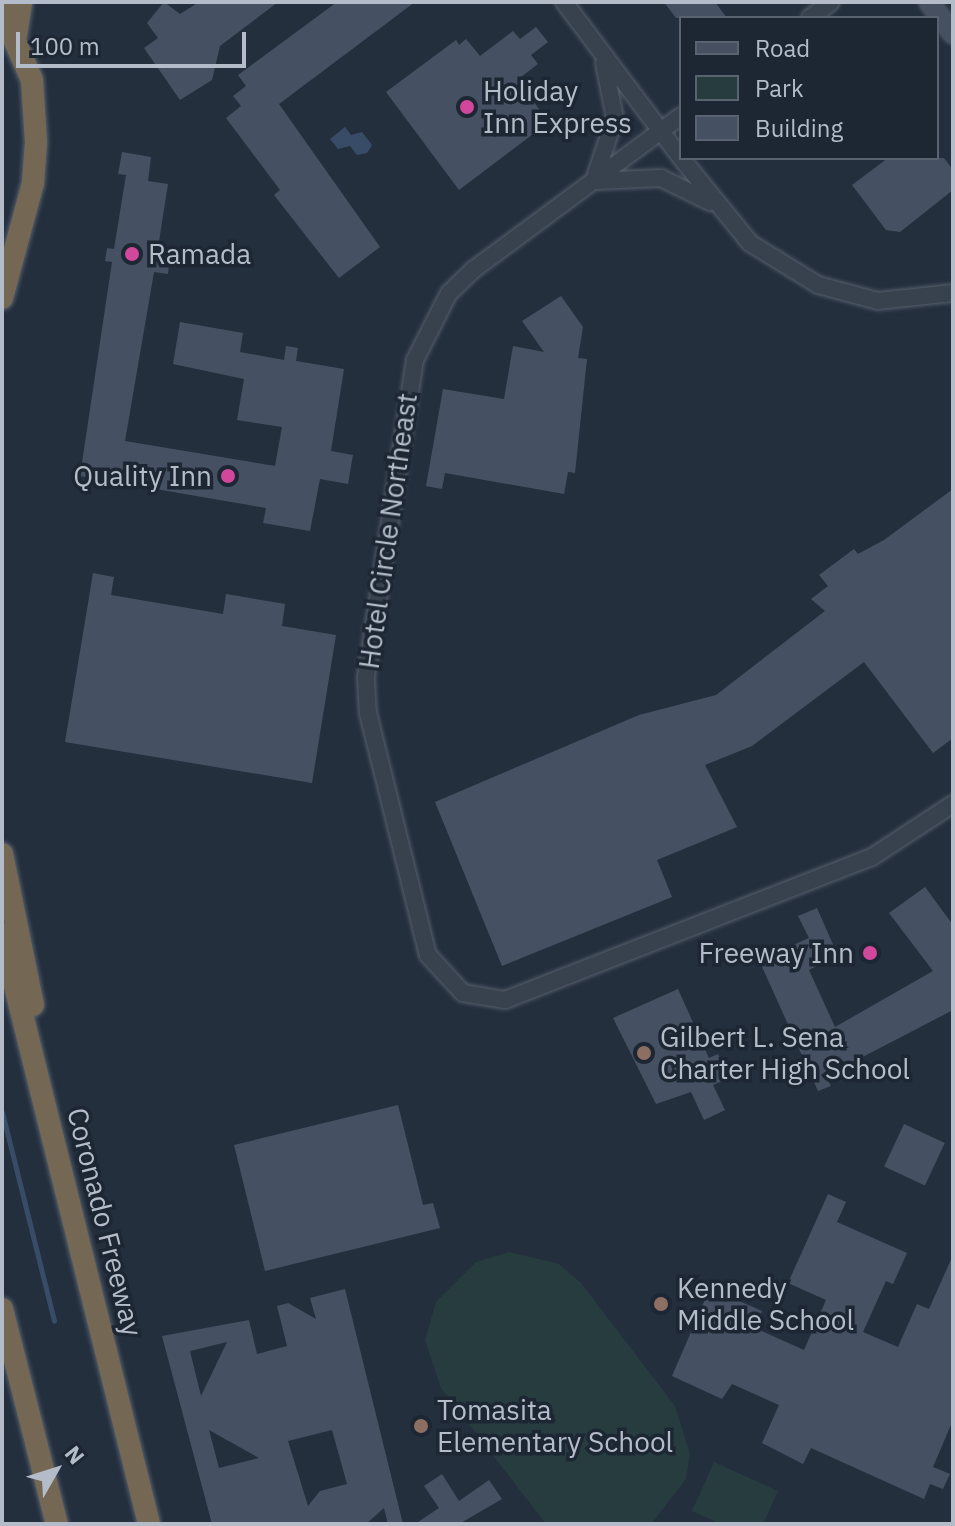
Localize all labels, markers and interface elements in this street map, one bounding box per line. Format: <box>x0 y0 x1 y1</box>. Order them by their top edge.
scale bar <box>20 16 250 66</box>
legend <box>679 16 939 160</box>
text: 100 m <box>30 30 100 62</box>
text: Road <box>755 32 810 64</box>
text: Park <box>755 72 804 104</box>
place label: Holiday Inn Express <box>483 74 632 140</box>
marker: Holiday Inn Express <box>458 98 476 116</box>
text: Building <box>755 112 843 144</box>
place label: Ramada <box>148 237 251 271</box>
marker: Ramada <box>123 245 141 263</box>
street label: Hotel Circle Northeast <box>352 391 424 671</box>
place label: Quality Inn <box>73 459 212 493</box>
marker: Quality Inn <box>219 467 237 485</box>
place label: Freeway Inn <box>699 936 854 970</box>
marker: Freeway Inn <box>861 944 879 962</box>
place label: Gilbert L. Sena Charter High School <box>660 1020 910 1086</box>
marker: Gilbert L. Sena Charter High School <box>635 1044 653 1062</box>
street label: Coronado Freeway <box>60 1104 150 1340</box>
place label: Kennedy Middle School <box>677 1271 854 1337</box>
marker: Kennedy Middle School <box>652 1295 670 1313</box>
place label: Tomasita Elementary School <box>437 1393 673 1459</box>
marker: Tomasita Elementary School <box>412 1417 430 1435</box>
north arrow <box>16 1430 96 1510</box>
text: N <box>59 1439 91 1470</box>

